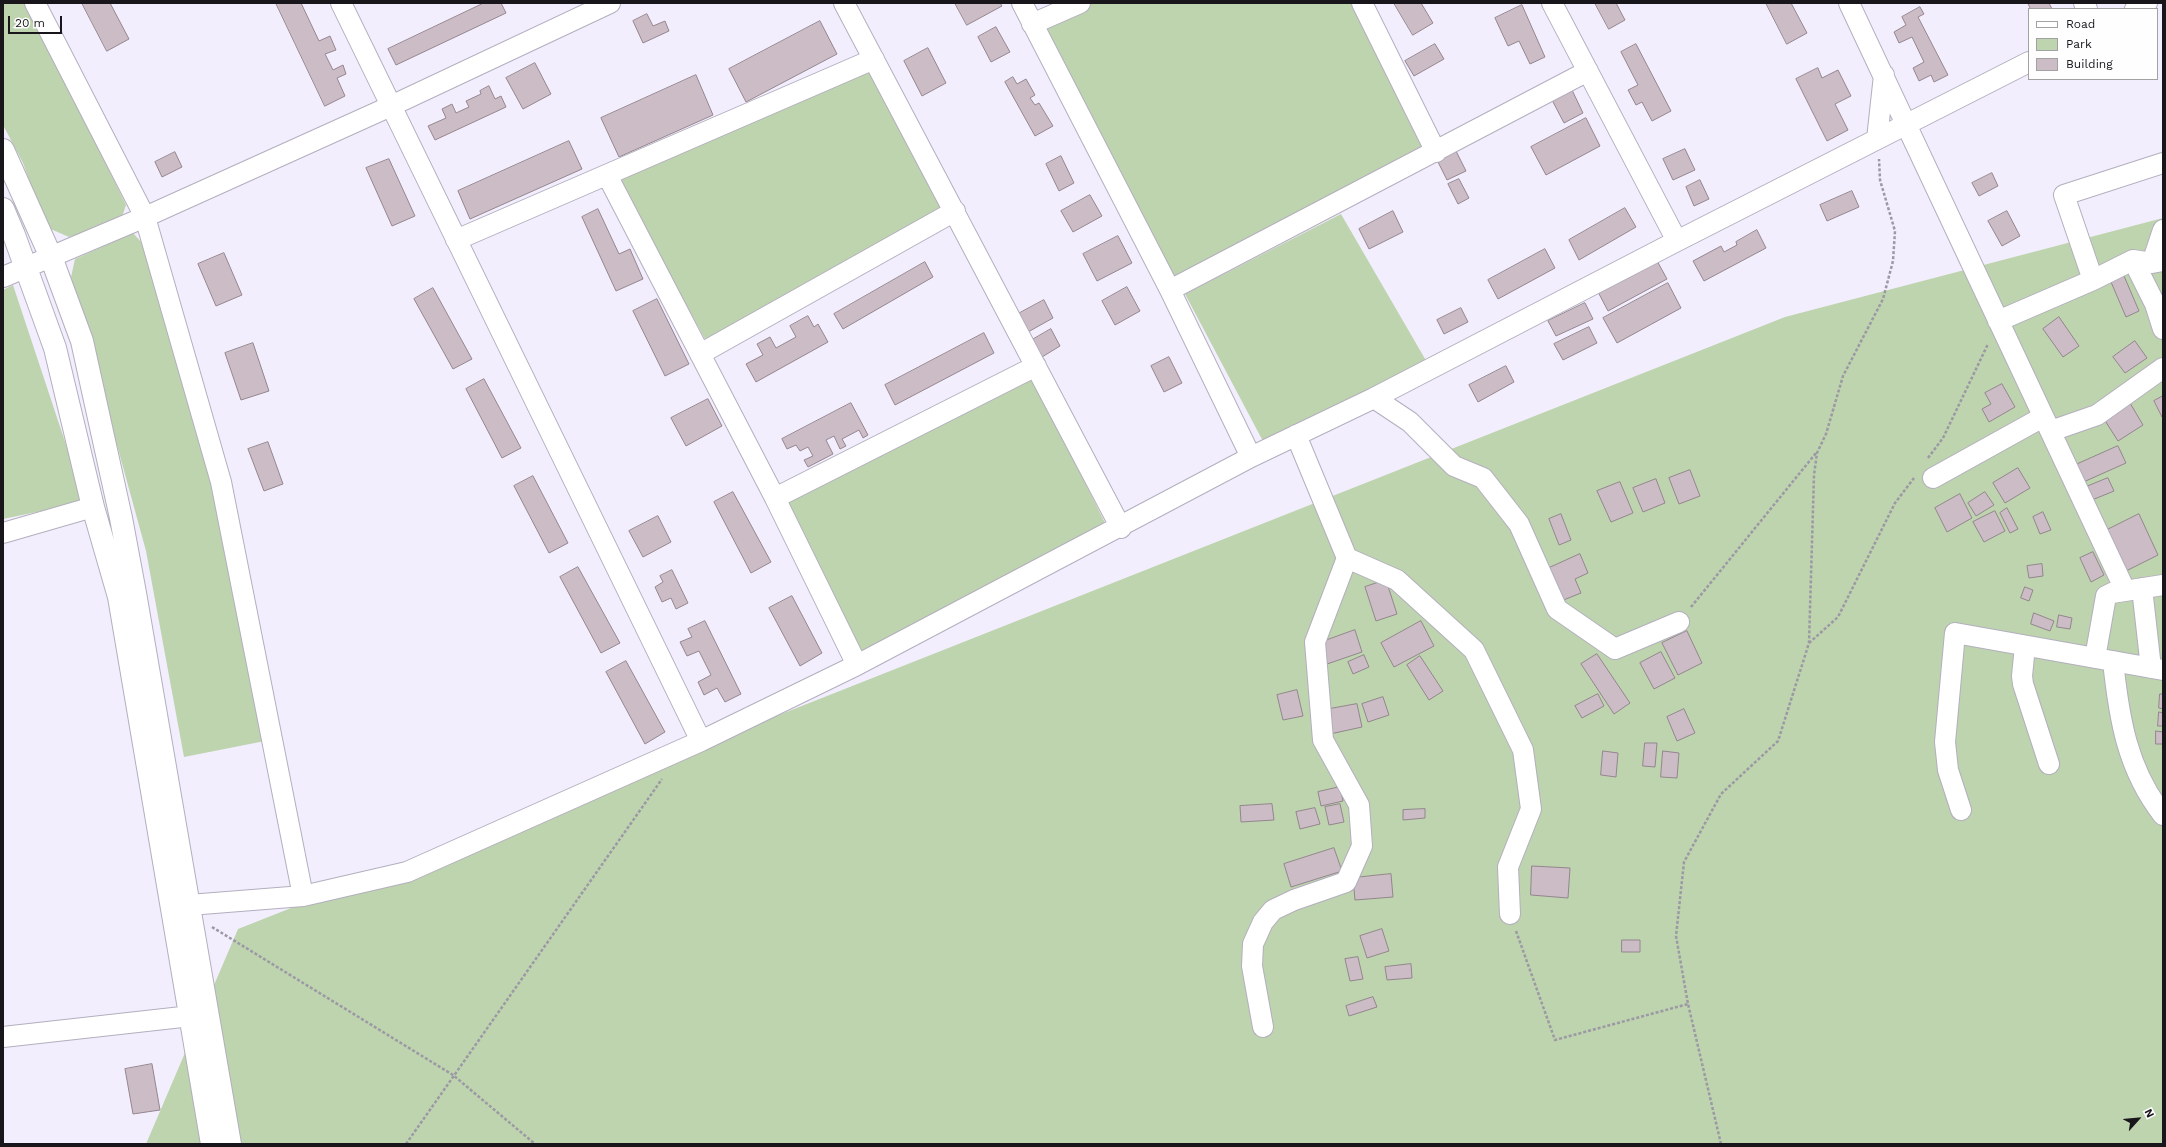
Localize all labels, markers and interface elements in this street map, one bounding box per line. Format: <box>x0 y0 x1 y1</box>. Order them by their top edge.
scale bar <box>10 8 64 34</box>
legend <box>2028 8 2158 80</box>
text: 20 m <box>15 16 45 30</box>
text: Road <box>2066 17 2095 31</box>
text: Park <box>2066 37 2092 51</box>
text: Building <box>2066 57 2113 71</box>
north arrow <box>2118 1099 2158 1139</box>
text: N <box>2141 1107 2157 1120</box>

